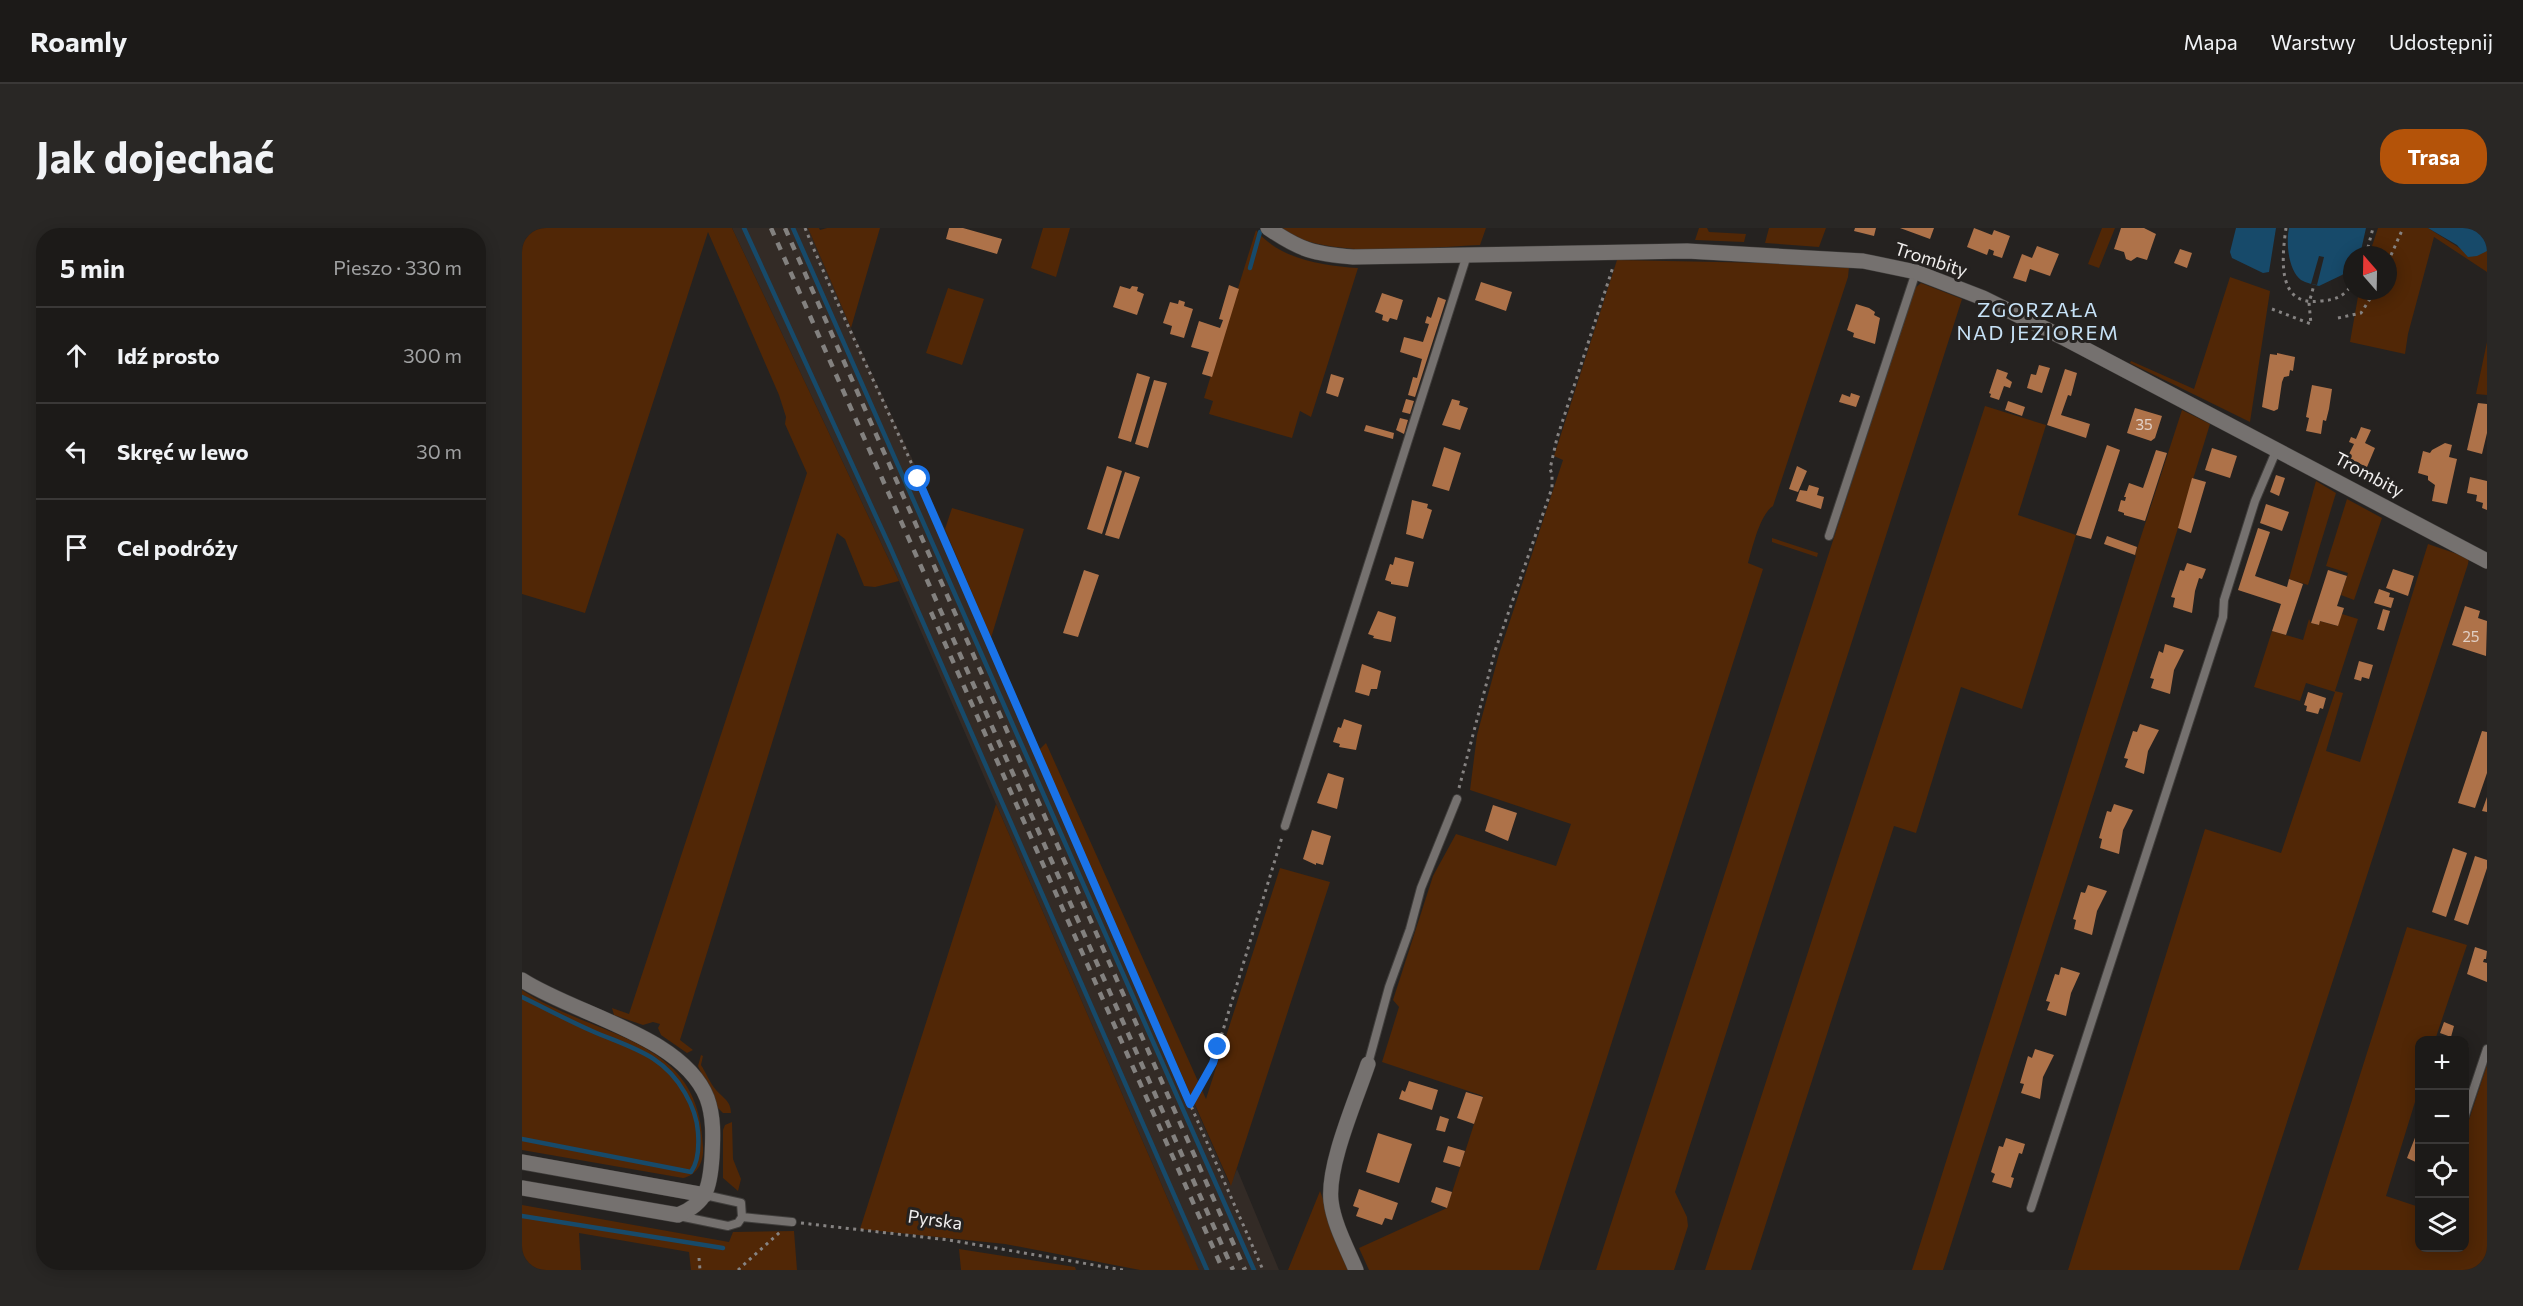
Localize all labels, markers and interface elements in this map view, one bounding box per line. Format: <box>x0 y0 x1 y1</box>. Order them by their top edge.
text: Roamly <box>30 24 127 58</box>
text: Mapa <box>2184 29 2238 54</box>
text: Warstwy <box>2271 29 2356 54</box>
text: Udostępnij <box>2389 29 2493 54</box>
button: Trasa <box>2380 129 2487 184</box>
text: Jak dojechać <box>36 130 274 182</box>
street label: Trombity <box>1892 237 1971 281</box>
north arrow <box>2343 246 2397 300</box>
text: 5 min <box>60 252 125 283</box>
text: Pieszo · 330 m <box>333 255 462 279</box>
district label: ZGORZAŁA NAD JEZIOREM <box>1957 297 2119 344</box>
icon: ahead <box>60 339 93 372</box>
text: Idź prosto <box>117 342 220 369</box>
text: 300 m <box>403 343 462 367</box>
house number: 35 <box>2135 415 2153 433</box>
icon: left <box>60 435 93 468</box>
text: Skręć w lewo <box>117 438 249 465</box>
text: 30 m <box>416 439 462 463</box>
street label: Trombity <box>2331 447 2408 502</box>
route start <box>904 465 930 491</box>
icon: arrive <box>60 531 93 564</box>
text: Cel podróży <box>117 534 238 561</box>
house number: 25 <box>2463 627 2479 645</box>
route end <box>1204 1033 1230 1059</box>
map controls <box>2415 1036 2469 1252</box>
button: + <box>2415 1036 2469 1090</box>
button: − <box>2415 1090 2469 1144</box>
button: locate <box>2415 1144 2469 1198</box>
button: layers <box>2415 1198 2469 1252</box>
street label: Pyrska <box>906 1204 964 1234</box>

